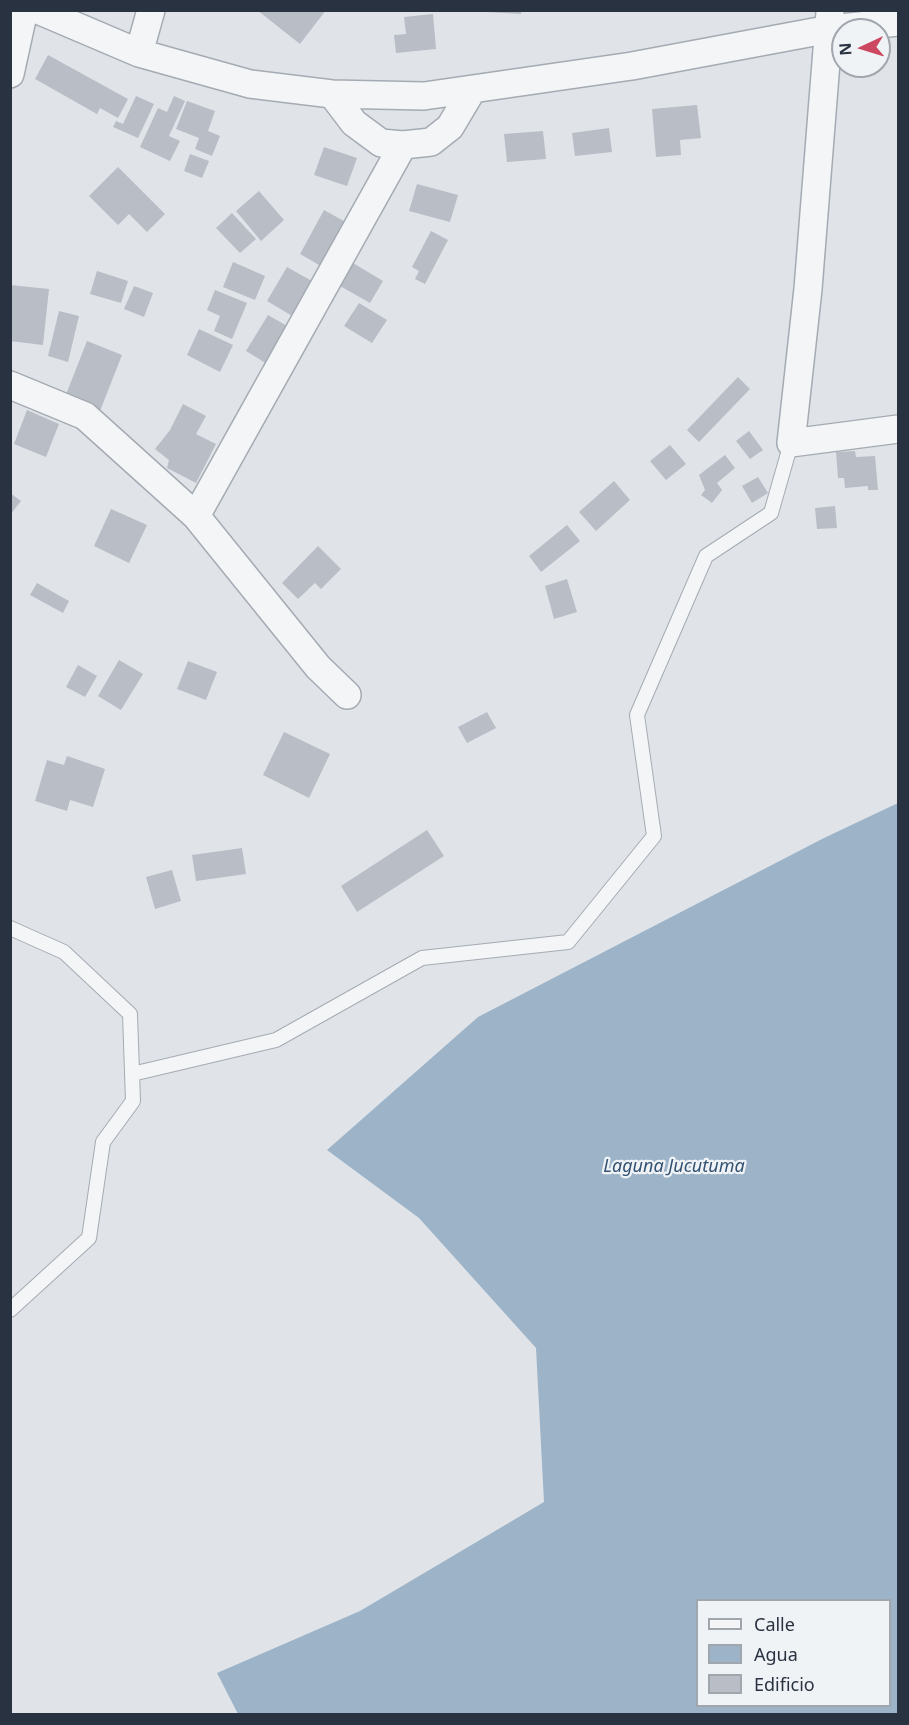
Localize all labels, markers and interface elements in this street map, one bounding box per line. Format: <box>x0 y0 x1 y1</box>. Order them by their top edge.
north arrow <box>831 18 891 78</box>
text: N <box>834 42 856 56</box>
water label: Laguna Jucutuma <box>603 1156 745 1178</box>
legend <box>696 1599 891 1707</box>
text: Calle <box>754 1612 795 1636</box>
text: Agua <box>754 1642 798 1666</box>
text: Edificio <box>754 1672 815 1696</box>

